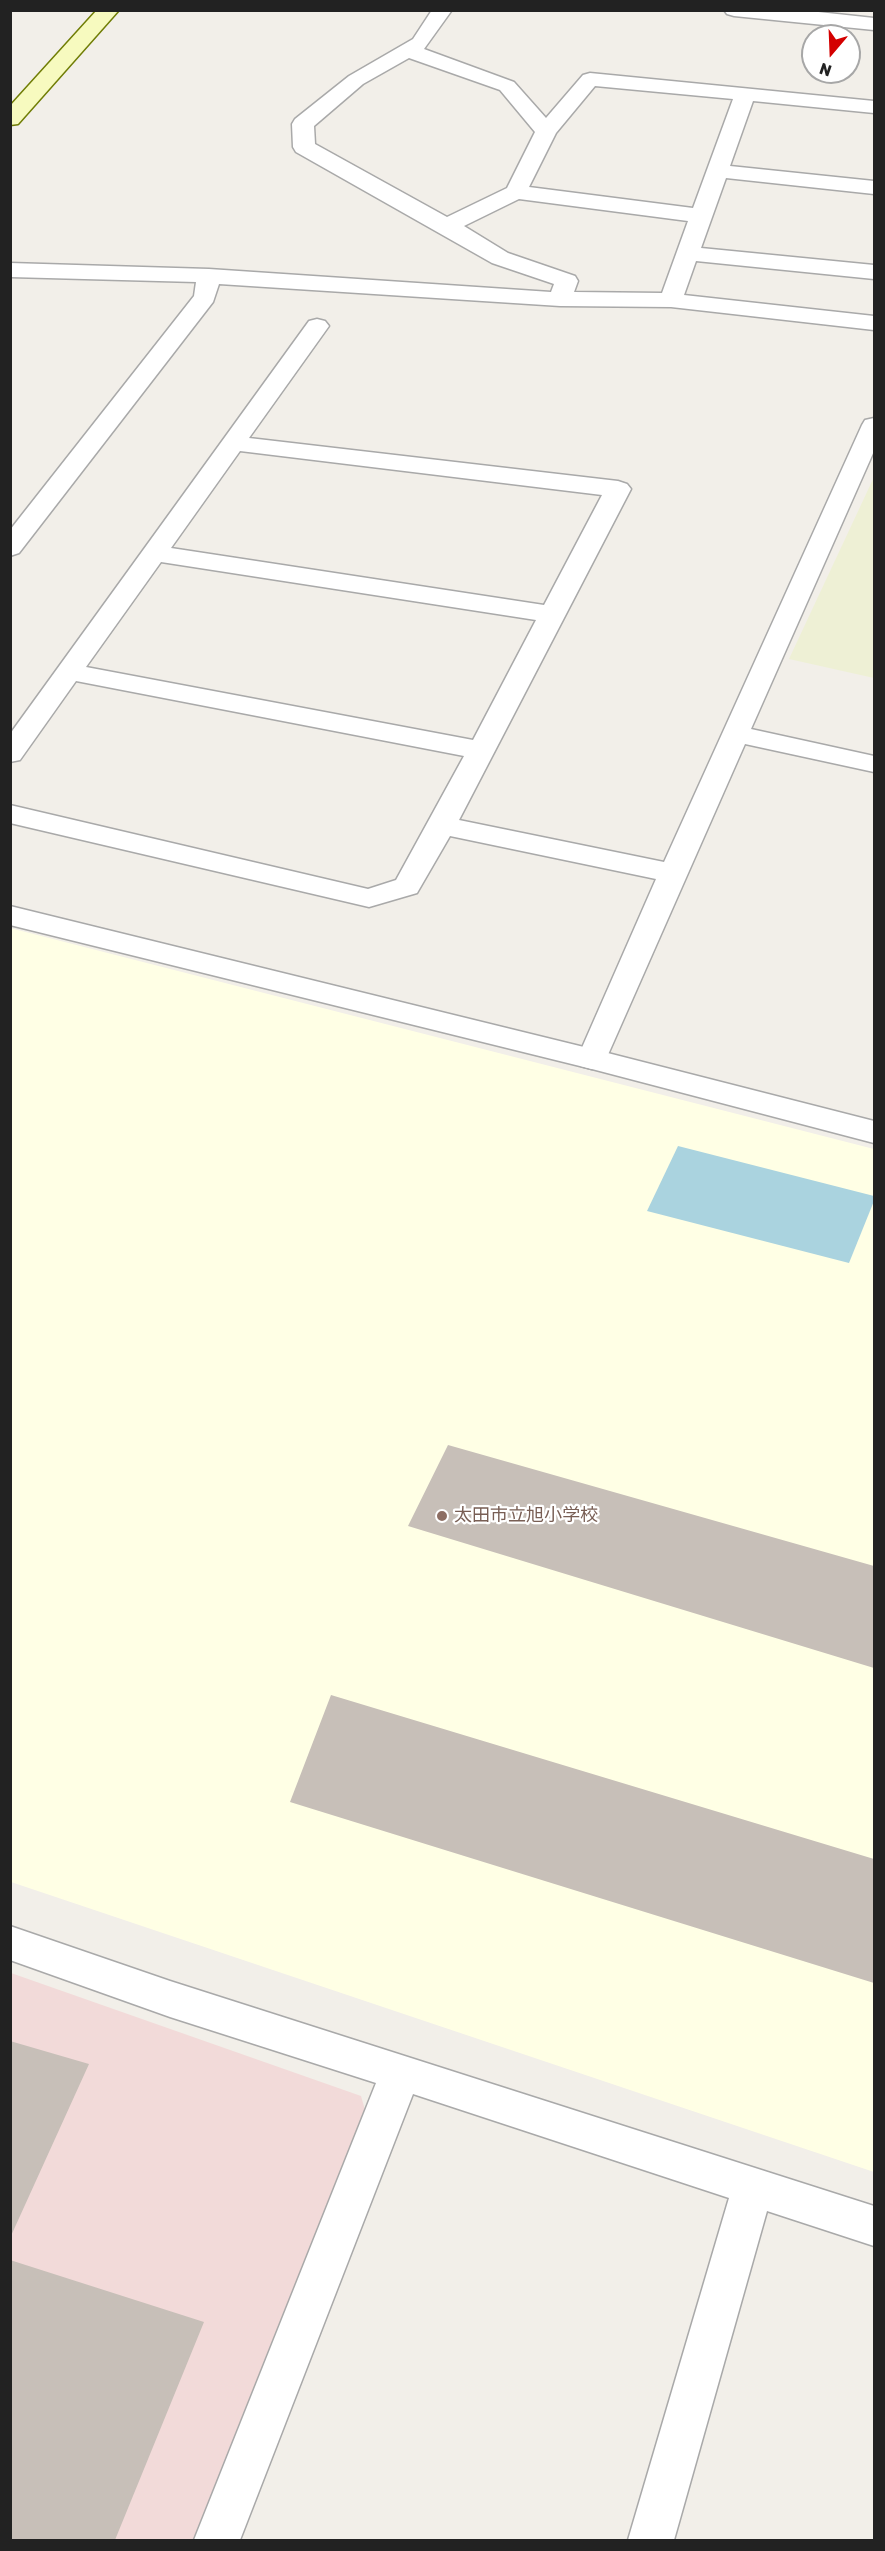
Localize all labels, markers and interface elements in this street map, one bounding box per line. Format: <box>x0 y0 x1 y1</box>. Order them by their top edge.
north arrow <box>801 24 861 84</box>
text: N <box>817 59 834 80</box>
place label: 太田市立旭小学校 <box>454 1505 598 1527</box>
marker: 太田市立旭小学校 <box>435 1509 449 1523</box>

